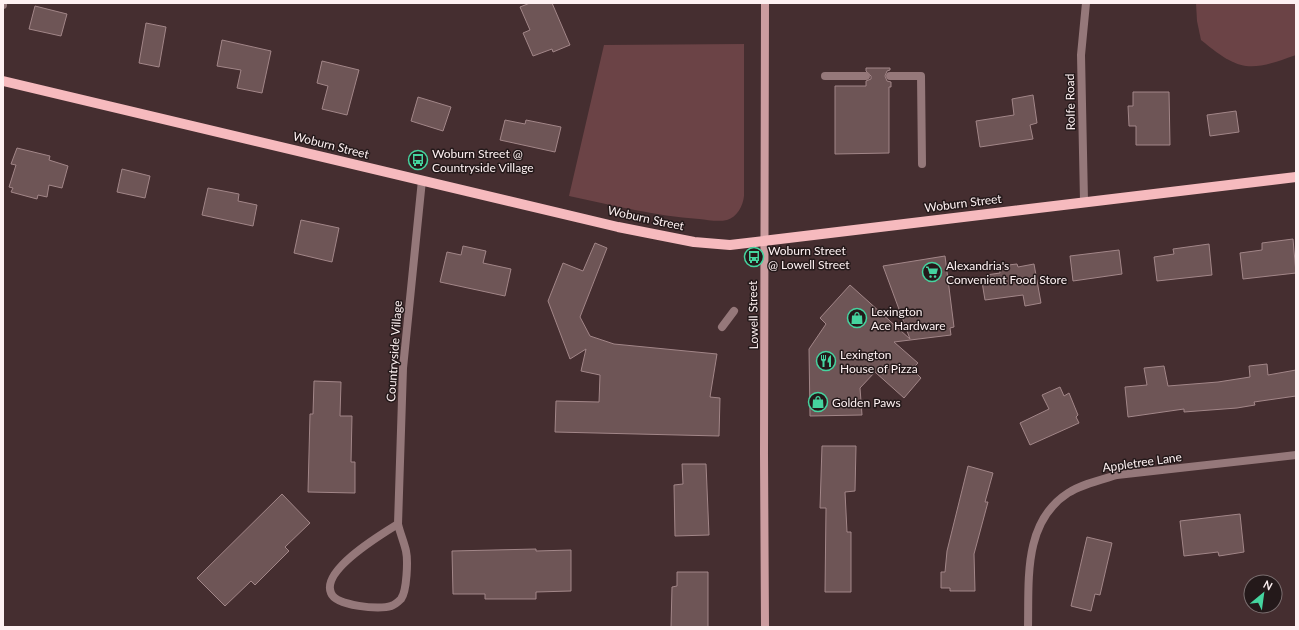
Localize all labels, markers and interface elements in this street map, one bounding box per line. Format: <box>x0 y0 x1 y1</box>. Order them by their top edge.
street label: Rolfe Road <box>1062 73 1078 131</box>
street label: Woburn Street <box>291 128 371 162</box>
place label: Woburn Street @ Countryside Village <box>432 146 534 175</box>
bus stop icon: Woburn Street @ Countryside Village <box>407 149 429 171</box>
street label: Woburn Street <box>924 191 1003 215</box>
street label: Woburn Street <box>606 203 686 234</box>
place label: Woburn Street @ Lowell Street <box>768 243 850 272</box>
bus stop icon: Woburn Street @ Lowell Street <box>743 246 765 268</box>
place label: Alexandria's Convenient Food Store <box>946 258 1067 287</box>
supermarket icon: Alexandria's Convenient Food Store <box>921 261 943 283</box>
street label: Lowell Street <box>745 280 761 349</box>
street label: Countryside Village <box>383 300 405 402</box>
place label: Lexington Ace Hardware <box>871 304 946 333</box>
shop icon: Lexington Ace Hardware <box>846 307 868 329</box>
place label: Lexington House of Pizza <box>840 347 918 376</box>
restaurant icon: Lexington House of Pizza <box>815 350 837 372</box>
shop icon: Golden Paws <box>807 391 829 413</box>
place label: Golden Paws <box>832 395 901 410</box>
street label: Appletree Lane <box>1101 449 1183 475</box>
north arrow <box>1243 574 1283 614</box>
text: N <box>1261 577 1275 593</box>

